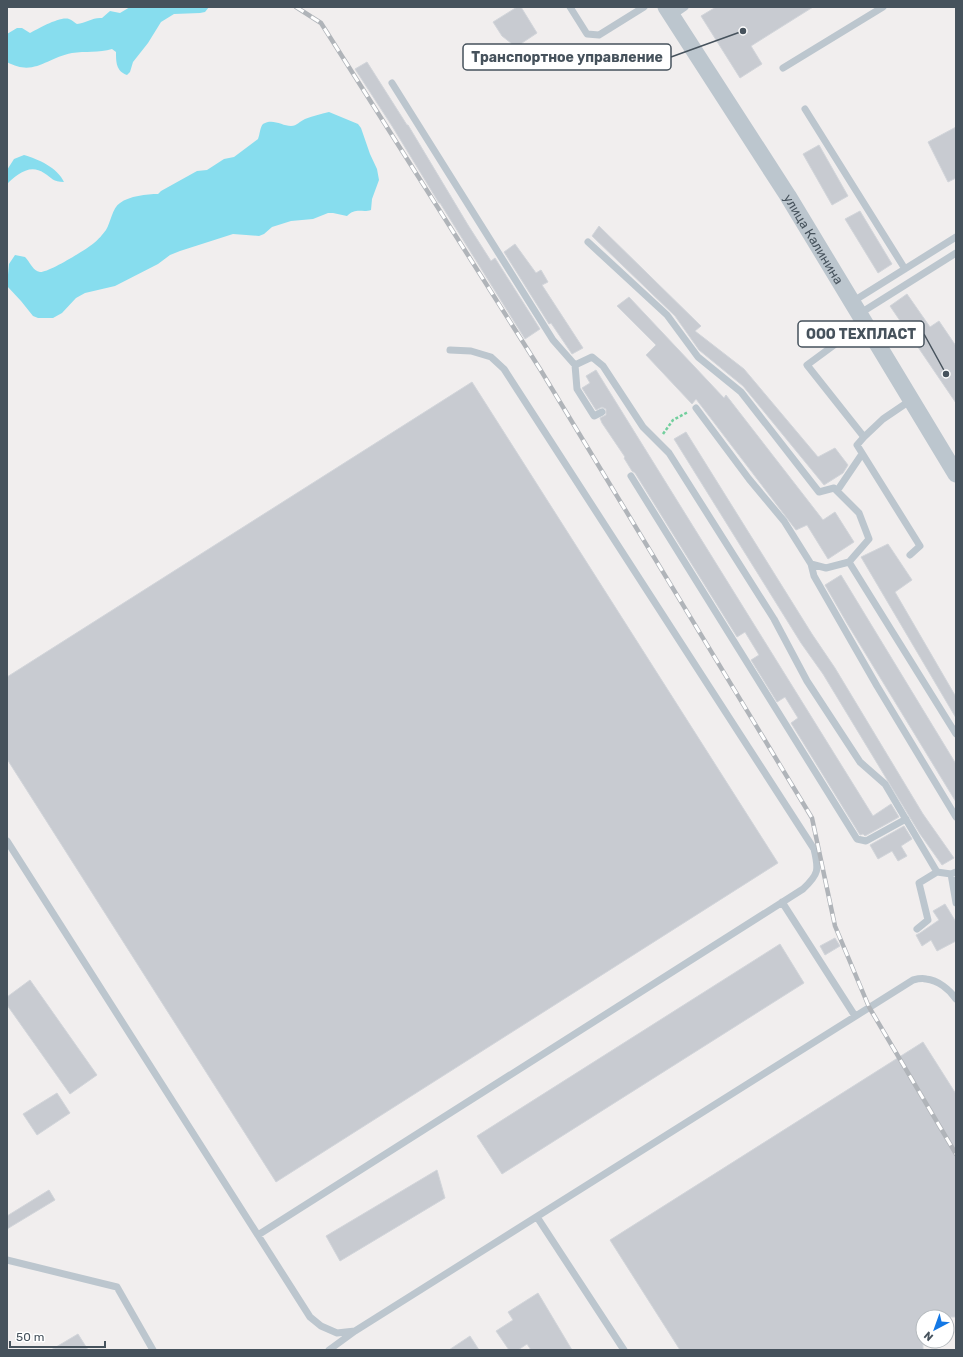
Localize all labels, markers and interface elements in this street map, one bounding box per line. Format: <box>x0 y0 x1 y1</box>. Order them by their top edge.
callout: Транспортное управление <box>463 44 671 70</box>
text: Транспортное управление <box>471 49 663 66</box>
street label: улица Калинина <box>781 191 847 287</box>
callout: ООО ТЕХПЛАСТ <box>798 321 924 347</box>
text: ООО ТЕХПЛАСТ <box>806 326 916 343</box>
north arrow <box>915 1309 955 1349</box>
scale bar <box>10 1323 105 1349</box>
text: N <box>921 1329 936 1344</box>
text: 50 m <box>16 1330 44 1344</box>

